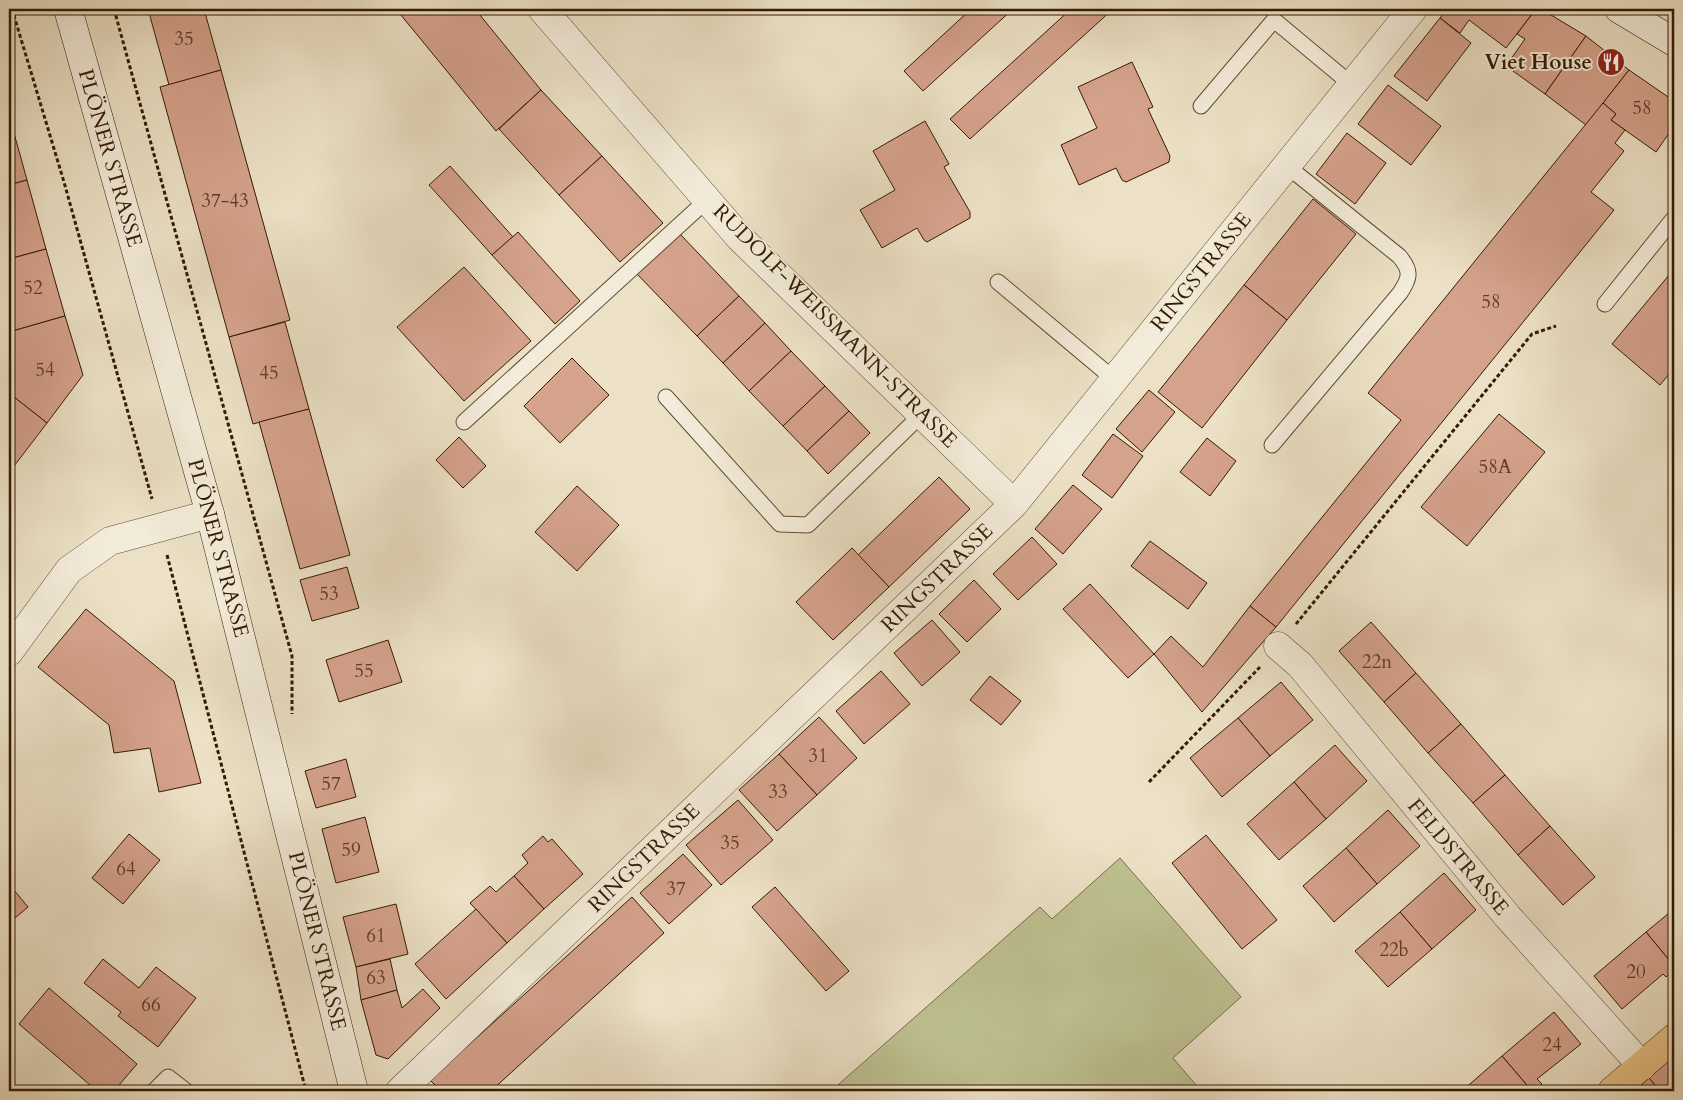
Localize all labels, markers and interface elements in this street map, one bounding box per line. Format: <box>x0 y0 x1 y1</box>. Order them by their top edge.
house number: 35 <box>174 26 194 52</box>
restaurant icon: Viet House <box>1596 47 1626 77</box>
place label: Viet House <box>1485 48 1592 77</box>
street label: PLÖNER STRASSE <box>71 66 149 250</box>
house number: 58 <box>1632 95 1652 121</box>
house number: 37-43 <box>201 188 249 214</box>
street label: RUDOLF-WEISSMANN-STRASSE <box>706 197 964 455</box>
street label: RINGSTRASSE <box>1144 206 1258 338</box>
house number: 52 <box>23 275 43 301</box>
house number: 58 <box>1481 289 1501 315</box>
house number: 54 <box>35 357 55 383</box>
house number: 45 <box>259 360 279 386</box>
house number: 58A <box>1479 454 1512 480</box>
street label: PLÖNER STRASSE <box>180 456 256 641</box>
street label: RINGSTRASSE <box>875 517 999 639</box>
house number: 53 <box>319 581 339 607</box>
house number: 22n <box>1362 649 1392 675</box>
house number: 55 <box>354 658 374 684</box>
house number: 31 <box>808 743 828 769</box>
house number: 57 <box>321 771 341 797</box>
house number: 33 <box>768 779 788 805</box>
street label: FELDSTRASSE <box>1401 792 1515 922</box>
street label: RINGSTRASSE <box>582 797 706 919</box>
house number: 35 <box>720 830 740 856</box>
house number: 59 <box>341 837 361 863</box>
street label: PLÖNER STRASSE <box>281 848 353 1034</box>
house number: 64 <box>116 856 136 882</box>
house number: 37 <box>666 876 686 902</box>
house number: 61 <box>366 923 386 949</box>
house number: 22b <box>1379 937 1409 963</box>
house number: 20 <box>1626 959 1646 985</box>
house number: 63 <box>366 965 386 991</box>
house number: 66 <box>141 992 161 1018</box>
house number: 24 <box>1542 1032 1562 1058</box>

